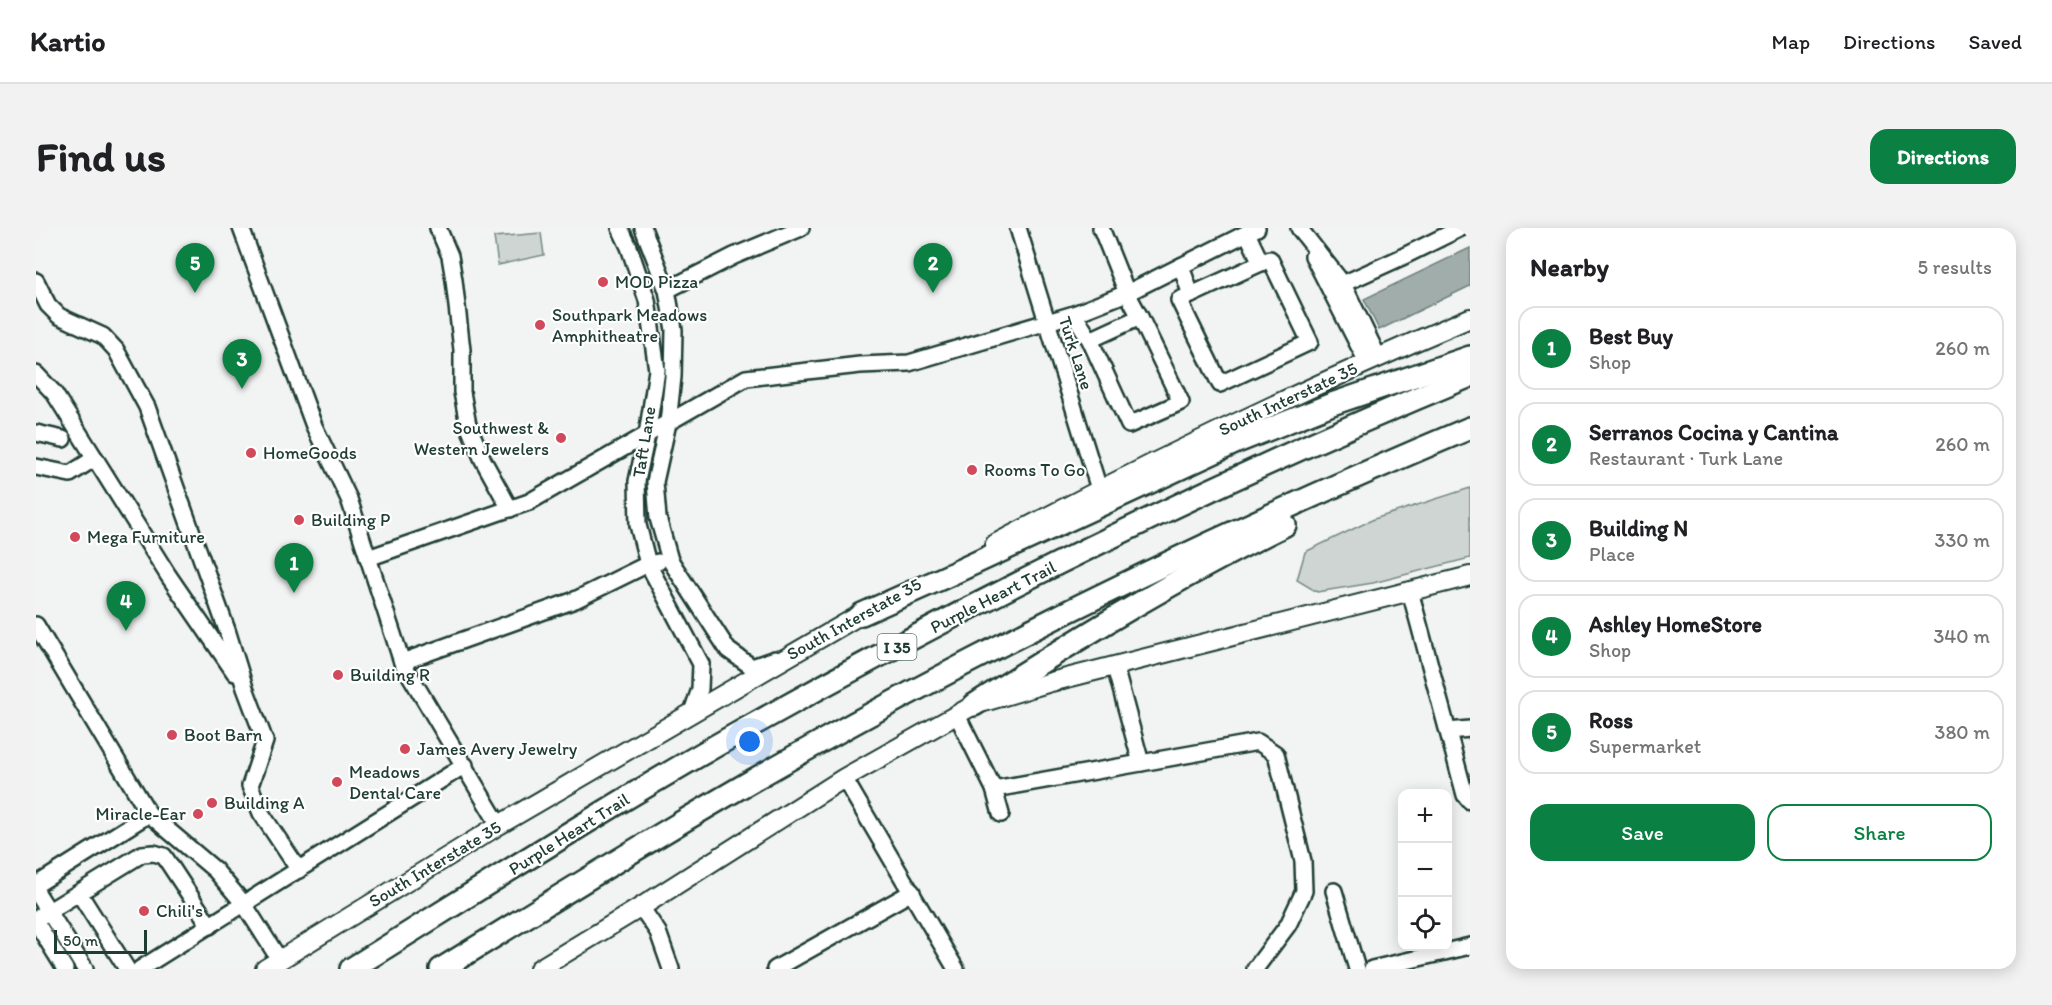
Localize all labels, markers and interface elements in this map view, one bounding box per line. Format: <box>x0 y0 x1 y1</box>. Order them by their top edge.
text: Kartio <box>30 24 105 58</box>
text: Map <box>1772 29 1810 54</box>
text: Directions <box>1843 29 1935 54</box>
text: Saved <box>1968 29 2022 54</box>
button: Directions <box>1870 129 2016 184</box>
text: Find us <box>36 131 166 182</box>
pin: 5 <box>176 244 214 293</box>
pin: 2 <box>914 244 952 293</box>
text: Nearby <box>1530 251 1609 283</box>
text: 5 results <box>1918 255 1992 279</box>
place label: MOD Pizza <box>615 271 698 293</box>
marker: MOD Pizza <box>596 275 610 289</box>
place label: Southpark Meadows Amphitheatre <box>552 304 707 347</box>
street label: Turk Lane <box>1054 313 1098 393</box>
marker: Southpark Meadows Amphitheatre <box>533 318 547 332</box>
text: Best Buy <box>1589 323 1673 350</box>
text: 1 <box>1547 336 1556 360</box>
text: 260 m <box>1935 336 1990 360</box>
pin: 3 <box>222 340 262 389</box>
text: Shop <box>1589 350 1631 374</box>
street label: South Interstate 35 <box>1215 357 1361 441</box>
street label: Taft Lane <box>628 405 660 479</box>
place label: Southwest & Western Jewelers <box>414 417 549 460</box>
text: Serranos Cocina y Cantina <box>1589 419 1838 446</box>
marker: Southwest & Western Jewelers <box>554 431 568 445</box>
text: 2 <box>1546 432 1557 456</box>
text: 260 m <box>1935 432 1990 456</box>
place label: HomeGoods <box>263 442 357 464</box>
marker: HomeGoods <box>244 446 258 460</box>
text: Restaurant · Turk Lane <box>1589 446 1783 470</box>
place label: Rooms To Go <box>984 459 1085 481</box>
marker: Rooms To Go <box>965 463 979 477</box>
place label: Building P <box>311 509 390 531</box>
marker: Building P <box>292 513 306 527</box>
text: Building N <box>1589 515 1688 542</box>
place label: Mega Furniture <box>87 526 205 548</box>
text: 3 <box>1546 528 1557 552</box>
text: 330 m <box>1935 528 1990 552</box>
marker: Mega Furniture <box>68 530 82 544</box>
text: Place <box>1589 542 1635 566</box>
pin: 1 <box>274 544 314 593</box>
street label: Purple Heart Trail <box>926 556 1060 638</box>
street label: South Interstate 35 <box>783 573 925 665</box>
pin: 4 <box>106 582 146 631</box>
text: Ashley HomeStore <box>1589 611 1762 638</box>
text: 4 <box>1545 624 1558 648</box>
text: 340 m <box>1933 624 1990 648</box>
road number: I 35 <box>878 634 916 660</box>
text: Shop <box>1589 638 1631 662</box>
place label: Building R <box>350 664 430 686</box>
marker: Building R <box>331 668 345 682</box>
text: Ross <box>1589 707 1633 734</box>
text: 5 <box>1546 720 1557 744</box>
text: 380 m <box>1935 720 1990 744</box>
place label: Boot Barn <box>184 724 263 746</box>
your location <box>735 727 764 756</box>
marker: Boot Barn <box>165 728 179 742</box>
text: Supermarket <box>1589 734 1701 758</box>
place label: James Avery Jewelry <box>417 738 578 760</box>
marker: James Avery Jewelry <box>398 742 412 756</box>
place label: Meadows Dental Care <box>349 761 441 804</box>
marker: Meadows Dental Care <box>330 775 344 789</box>
street label: Purple Heart Trail <box>505 788 633 880</box>
map controls <box>1398 789 1452 951</box>
button: + <box>1398 789 1452 843</box>
place label: Building A <box>224 792 305 814</box>
marker: Building A <box>205 796 219 810</box>
place label: Miracle-Ear <box>96 803 187 825</box>
button: Save <box>1530 804 1755 861</box>
button: Share <box>1767 804 1992 861</box>
marker: Miracle-Ear <box>191 807 205 821</box>
street label: South Interstate 35 <box>365 816 505 912</box>
button: − <box>1398 843 1452 897</box>
button: locate <box>1398 897 1452 951</box>
place label: Chili's <box>156 900 203 922</box>
marker: Chili's <box>137 904 151 918</box>
scale bar <box>54 927 147 954</box>
text: 50 m <box>63 931 98 950</box>

